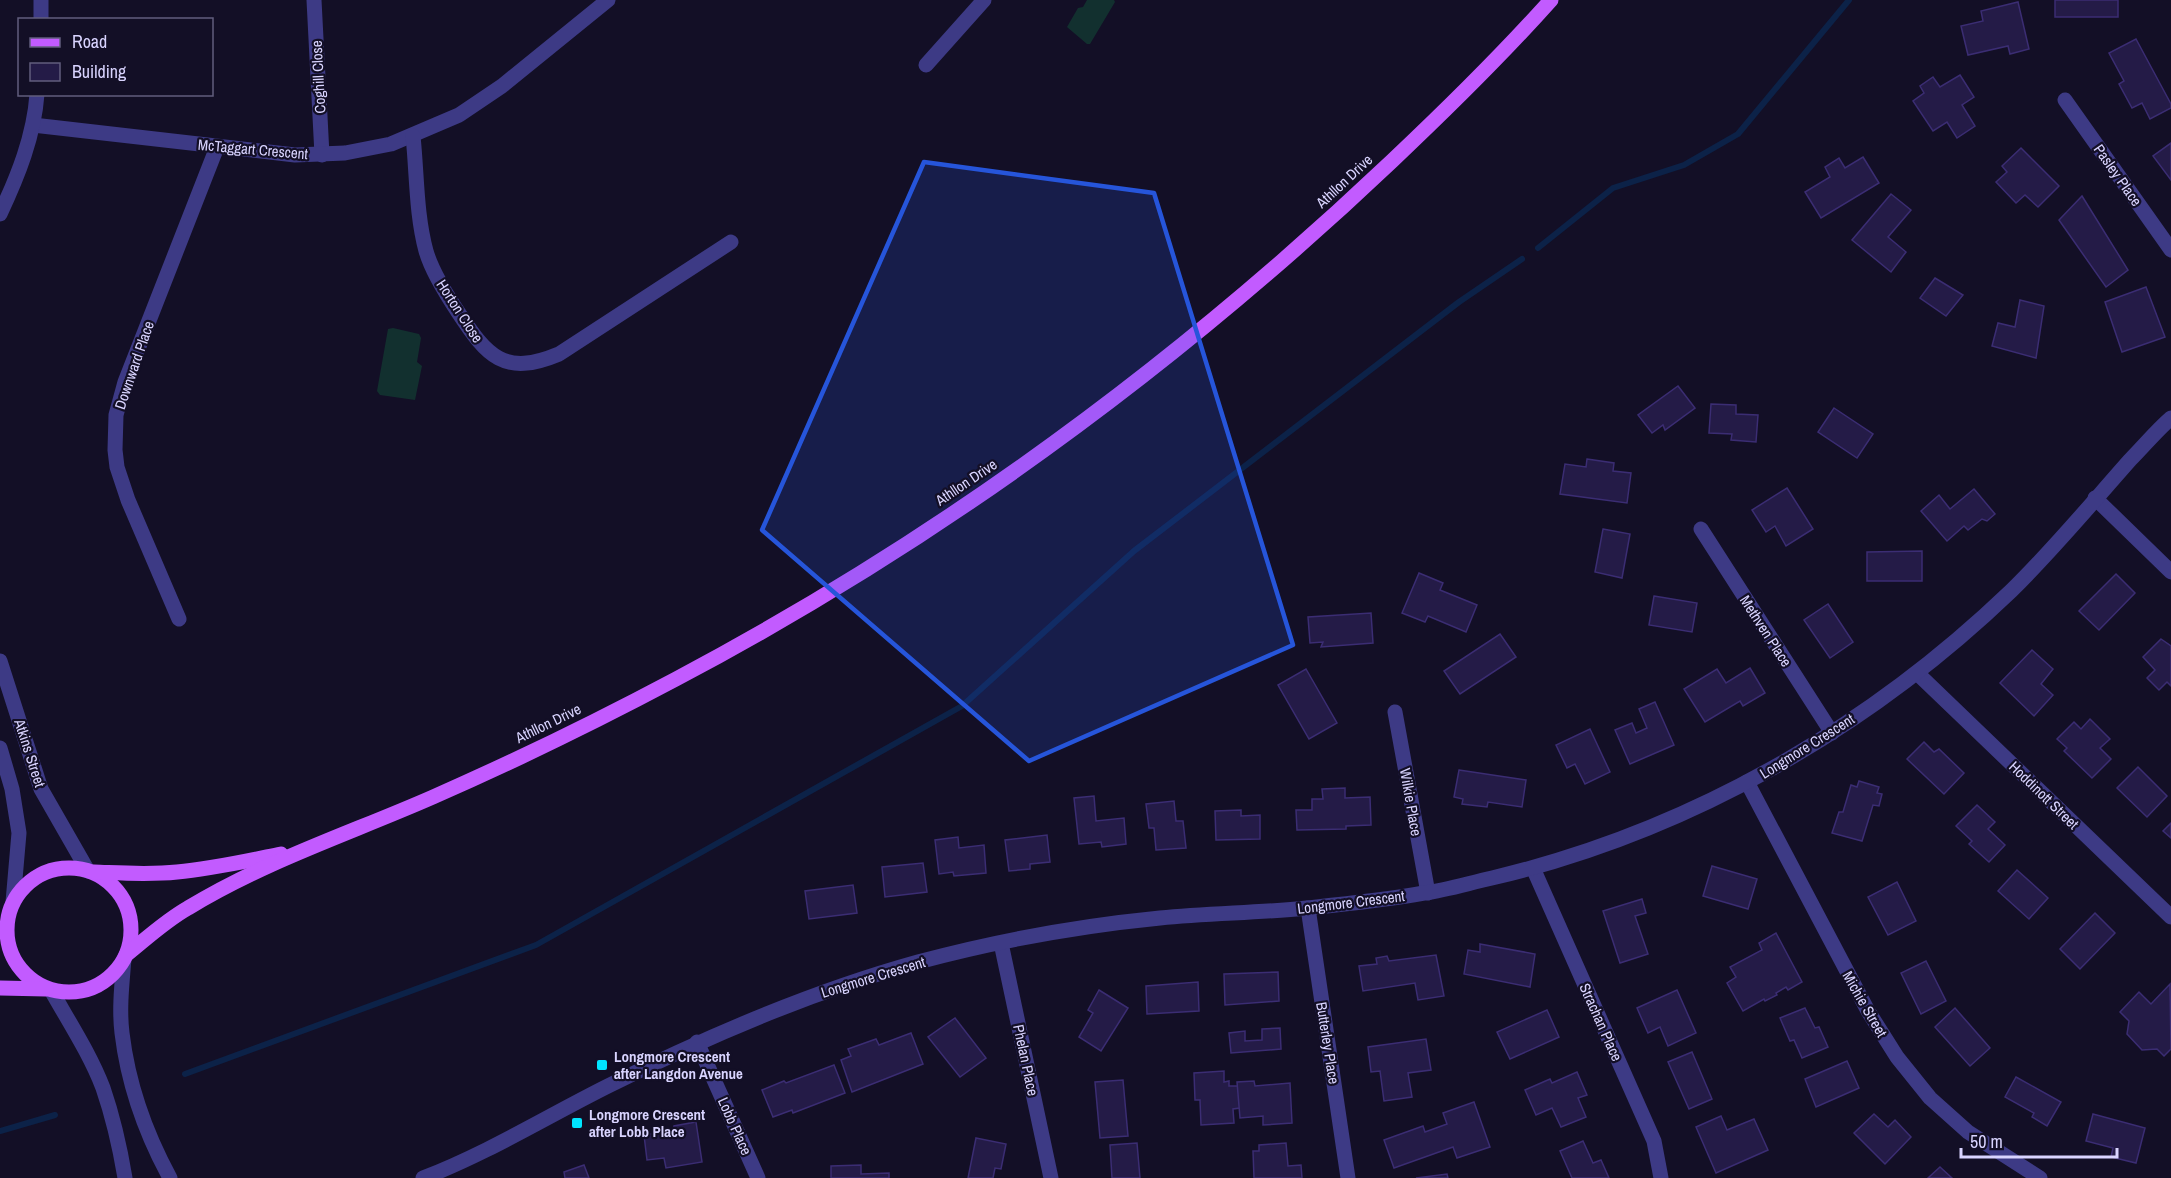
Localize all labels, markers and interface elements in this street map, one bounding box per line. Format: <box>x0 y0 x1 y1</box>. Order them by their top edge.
legend <box>18 18 213 96</box>
text: Road <box>72 29 107 54</box>
street label: Coghill Close <box>306 40 330 114</box>
text: Building <box>72 59 127 84</box>
street label: McTaggart Crescent <box>197 134 309 164</box>
street label: Pasley Place <box>2089 140 2147 210</box>
street label: Athllon Drive <box>1310 149 1377 213</box>
street label: Horton Close <box>432 275 488 347</box>
street label: Downward Place <box>109 318 159 412</box>
street label: Athllon Drive <box>930 454 1001 511</box>
street label: Methven Place <box>1735 591 1797 671</box>
street label: Athllon Drive <box>511 698 584 748</box>
street label: Longmore Crescent <box>1756 708 1859 784</box>
street label: Atkins Street <box>9 715 51 790</box>
street label: Hoddinott Street <box>2004 756 2084 834</box>
street label: Wilkie Place <box>1395 767 1427 838</box>
street label: Longmore Crescent <box>1296 885 1406 919</box>
street label: Longmore Crescent <box>818 951 928 1003</box>
street label: Michie Street <box>1838 967 1893 1041</box>
street label: Strachan Place <box>1574 980 1628 1065</box>
street label: Butterley Place <box>1311 1000 1345 1086</box>
street label: Phelan Place <box>1008 1022 1044 1098</box>
place label: Longmore Crescent after Langdon Avenue <box>614 1046 743 1084</box>
marker: Longmore Crescent after Langdon Avenue <box>595 1058 609 1072</box>
street label: Lobb Place <box>713 1094 757 1159</box>
place label: Longmore Crescent after Lobb Place <box>589 1104 705 1142</box>
marker: Longmore Crescent after Lobb Place <box>570 1116 584 1130</box>
scale bar <box>1961 1121 2117 1159</box>
text: 50 m <box>1970 1129 2003 1154</box>

